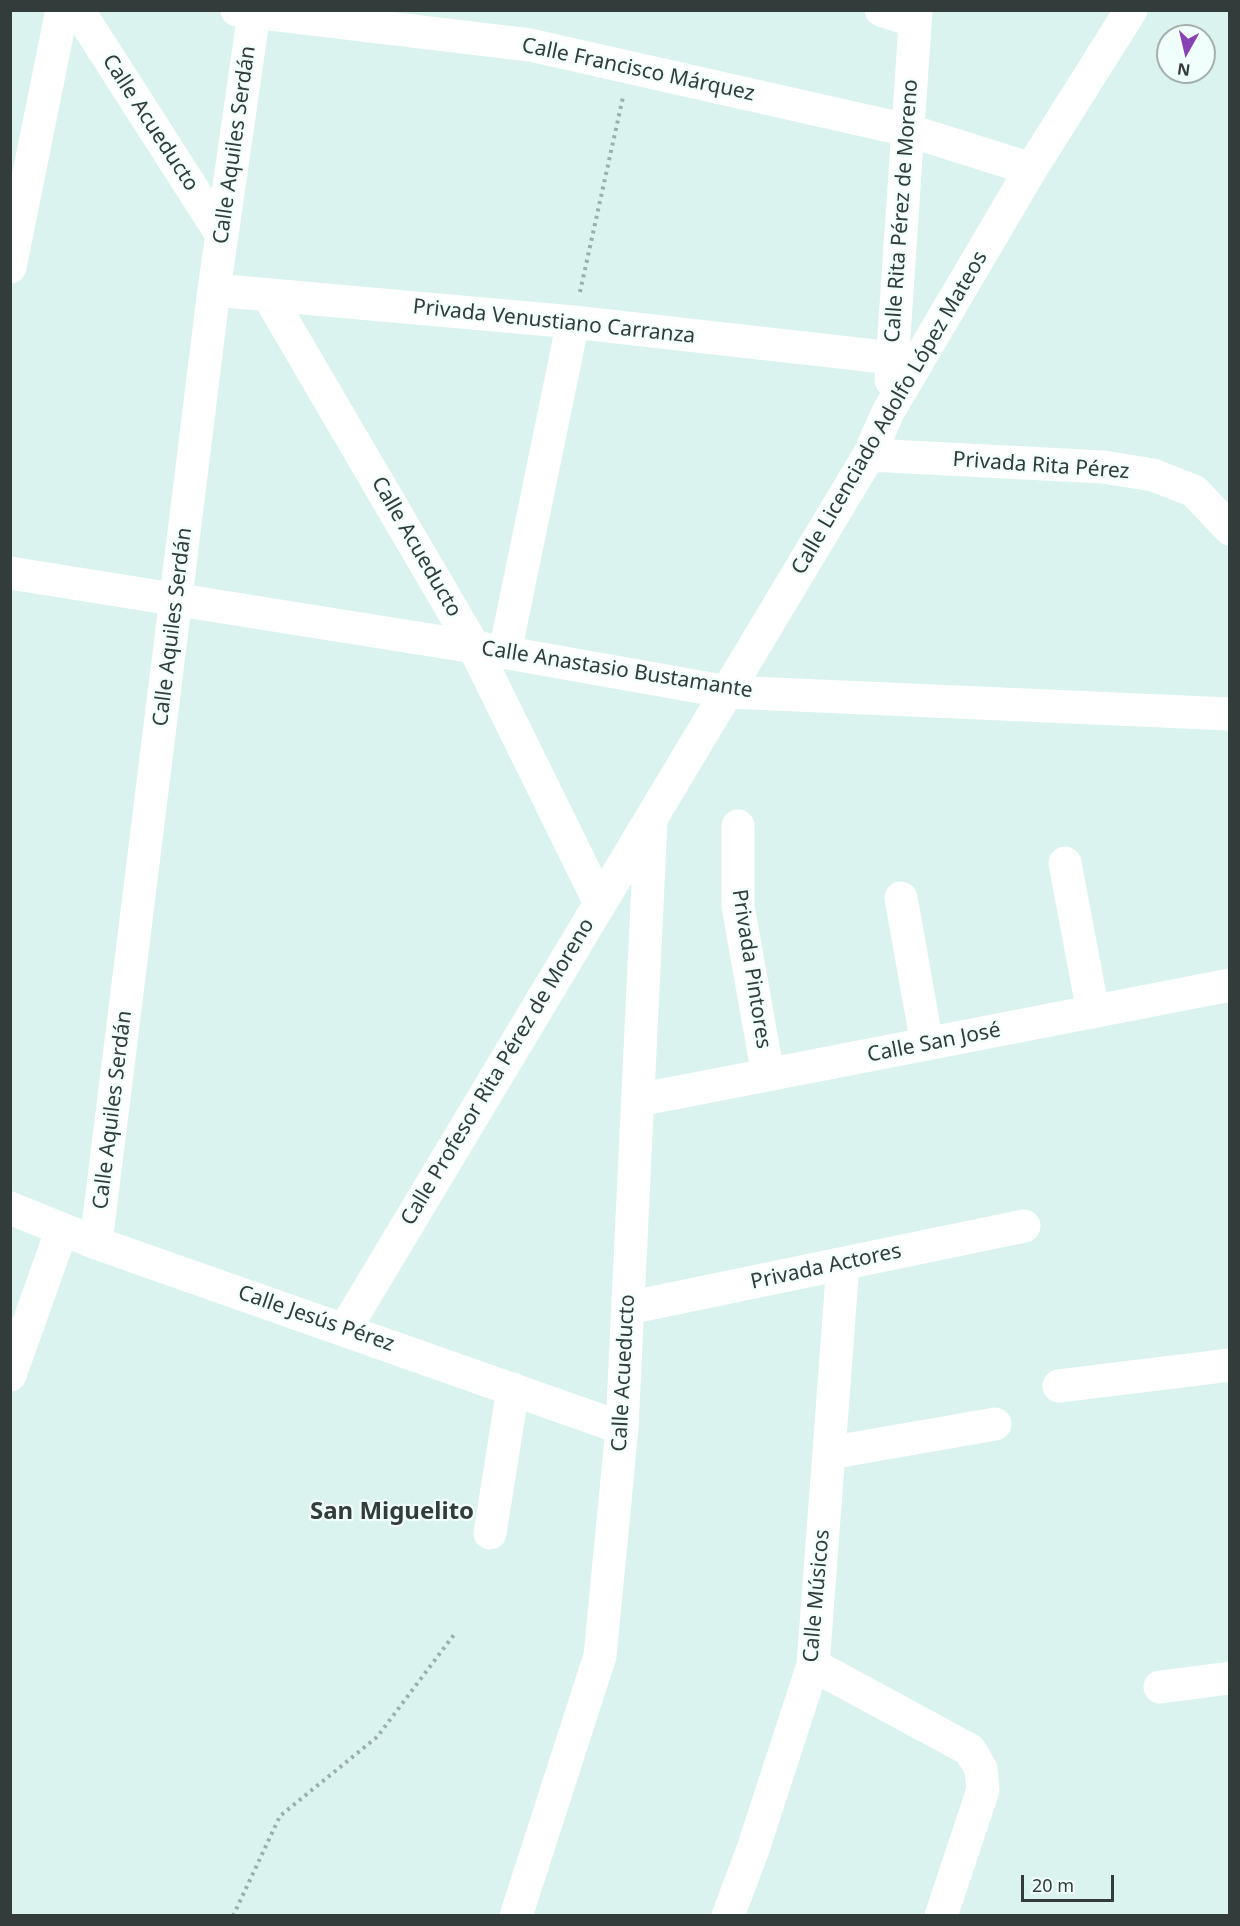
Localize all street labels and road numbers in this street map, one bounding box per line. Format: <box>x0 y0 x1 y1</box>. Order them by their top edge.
street label: Calle Francisco Márquez <box>519 33 757 107</box>
street label: Calle Aquiles Serdán <box>209 44 261 246</box>
street label: Calle Acueducto <box>96 50 204 196</box>
street label: Calle Rita Pérez de Moreno <box>880 78 924 344</box>
street label: Calle Licenciado Adolfo López Mateos <box>787 247 993 579</box>
street label: Privada Venustiano Carranza <box>412 295 696 349</box>
street label: Privada Rita Pérez <box>952 447 1130 485</box>
street label: Calle Acueducto <box>366 472 466 622</box>
street label: Calle Aquiles Serdán <box>148 526 198 728</box>
street label: Calle Anastasio Bustamante <box>480 636 754 704</box>
street label: Privada Pintores <box>726 888 776 1050</box>
street label: Calle Profesor Rita Pérez de Moreno <box>396 914 600 1230</box>
street label: Calle Aquiles Serdán <box>88 1009 138 1211</box>
street label: Calle San José <box>865 1018 1003 1068</box>
street label: Privada Actores <box>748 1239 904 1295</box>
street label: Calle Jesús Pérez <box>235 1280 397 1358</box>
street label: Calle Acueducto <box>607 1294 641 1452</box>
street label: Calle Músicos <box>799 1528 835 1664</box>

